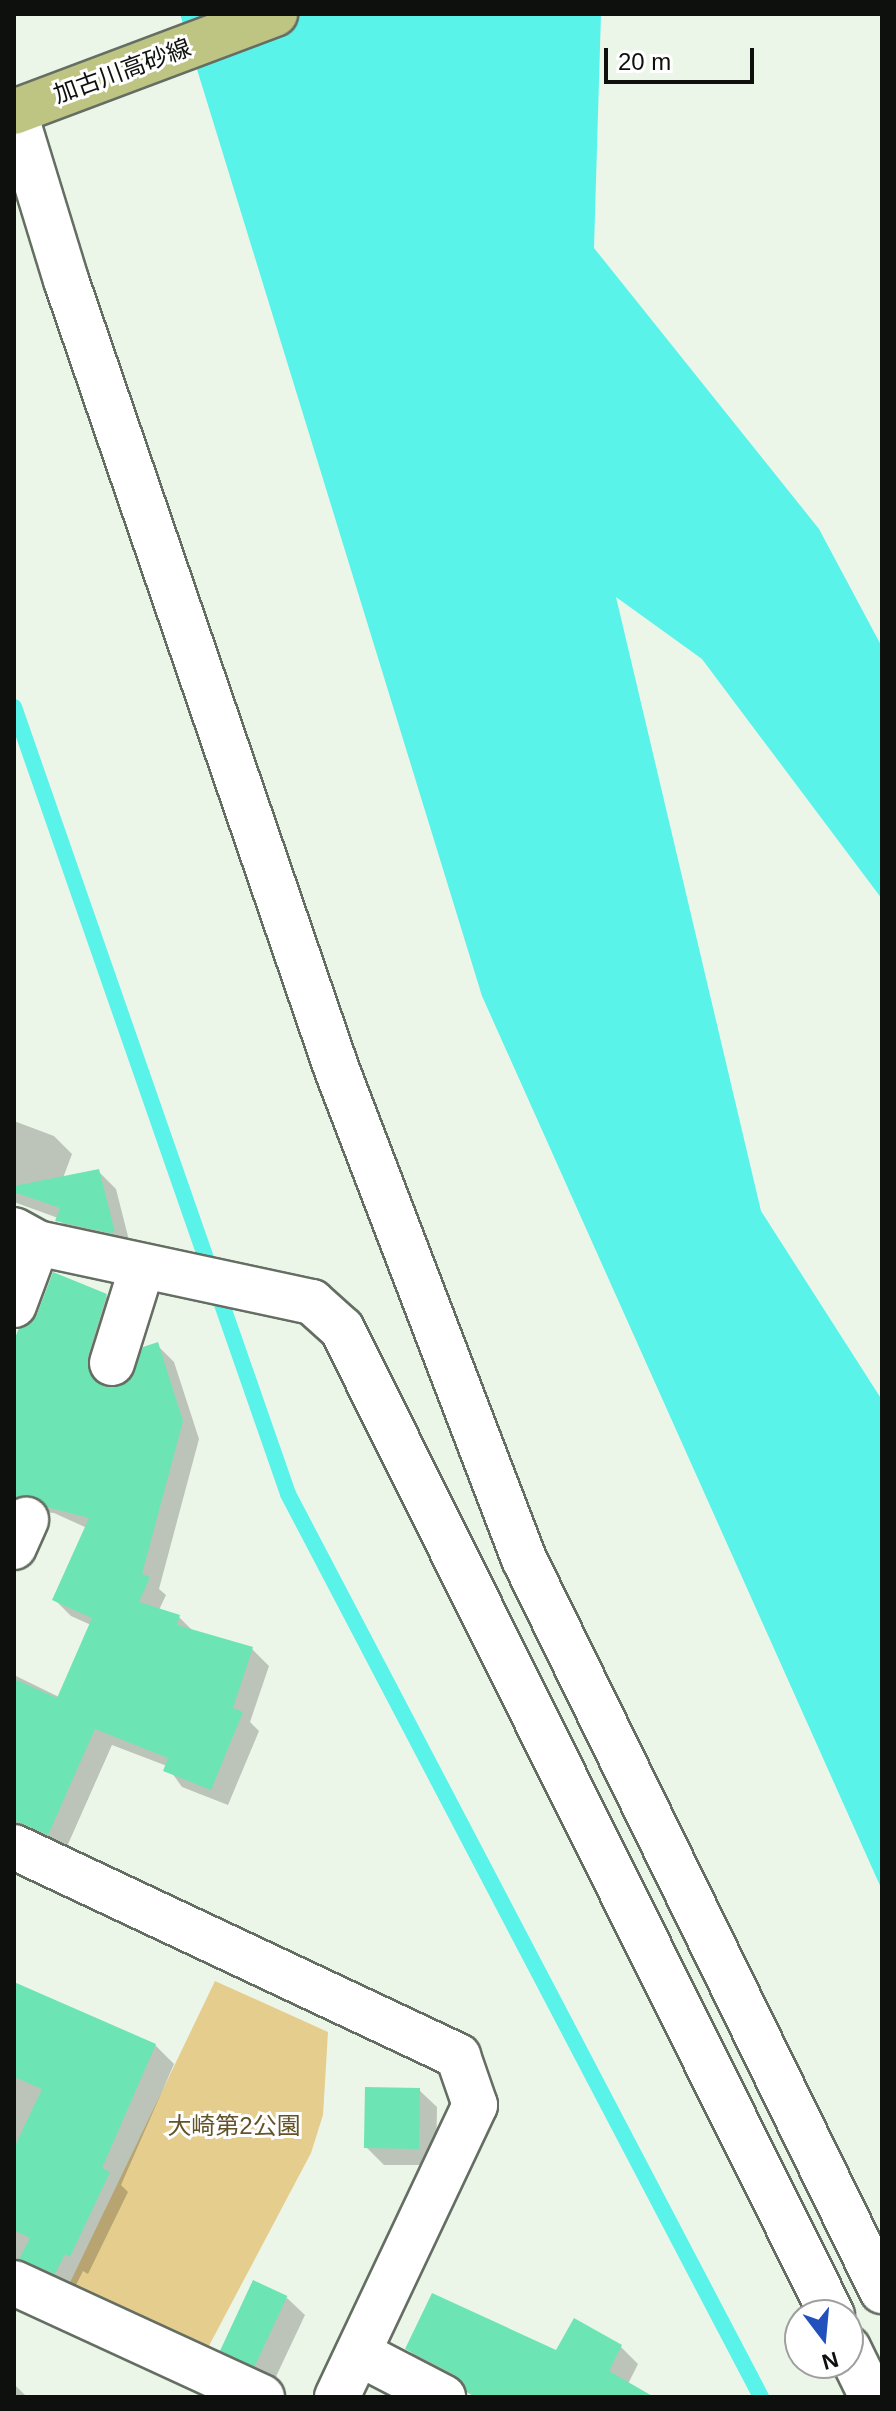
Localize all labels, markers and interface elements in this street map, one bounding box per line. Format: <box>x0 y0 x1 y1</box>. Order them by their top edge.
scale bar <box>608 32 758 82</box>
street label: 加古川高砂線 <box>49 33 195 109</box>
text: 20 m <box>618 48 671 75</box>
park label: 大崎第2公園 <box>167 2112 301 2140</box>
north arrow <box>784 2299 864 2379</box>
text: N <box>819 2346 841 2375</box>

